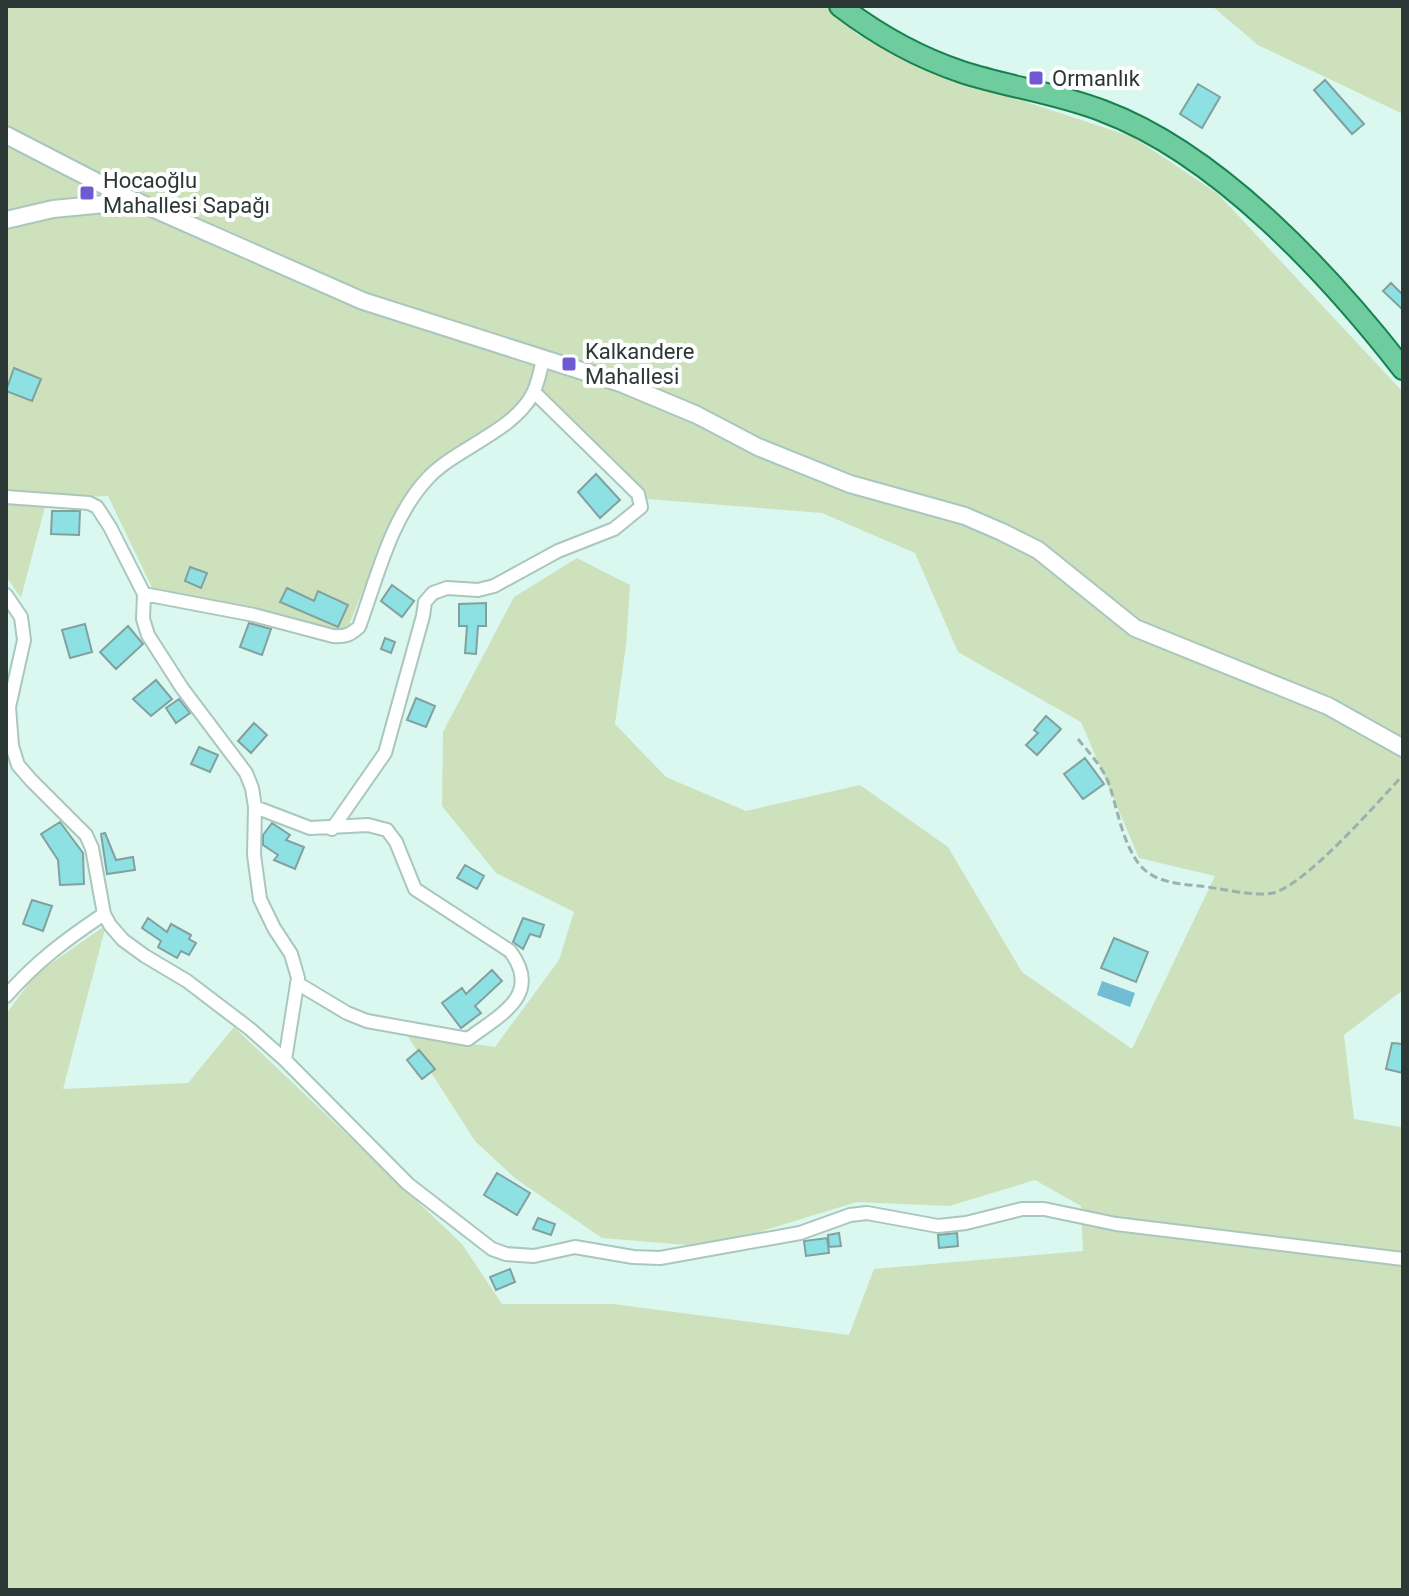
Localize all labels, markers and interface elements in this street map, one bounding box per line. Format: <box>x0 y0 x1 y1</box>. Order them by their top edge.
place label: Ormanlık <box>1052 66 1141 91</box>
marker: Ormanlık <box>1027 69 1045 87</box>
place label: Hocaoğlu Mahallesi Sapağı <box>103 168 270 218</box>
marker: Hocaoğlu Mahallesi Sapağı <box>78 184 96 202</box>
place label: Kalkandere Mahallesi <box>585 339 694 389</box>
marker: Kalkandere Mahallesi <box>560 355 578 373</box>

